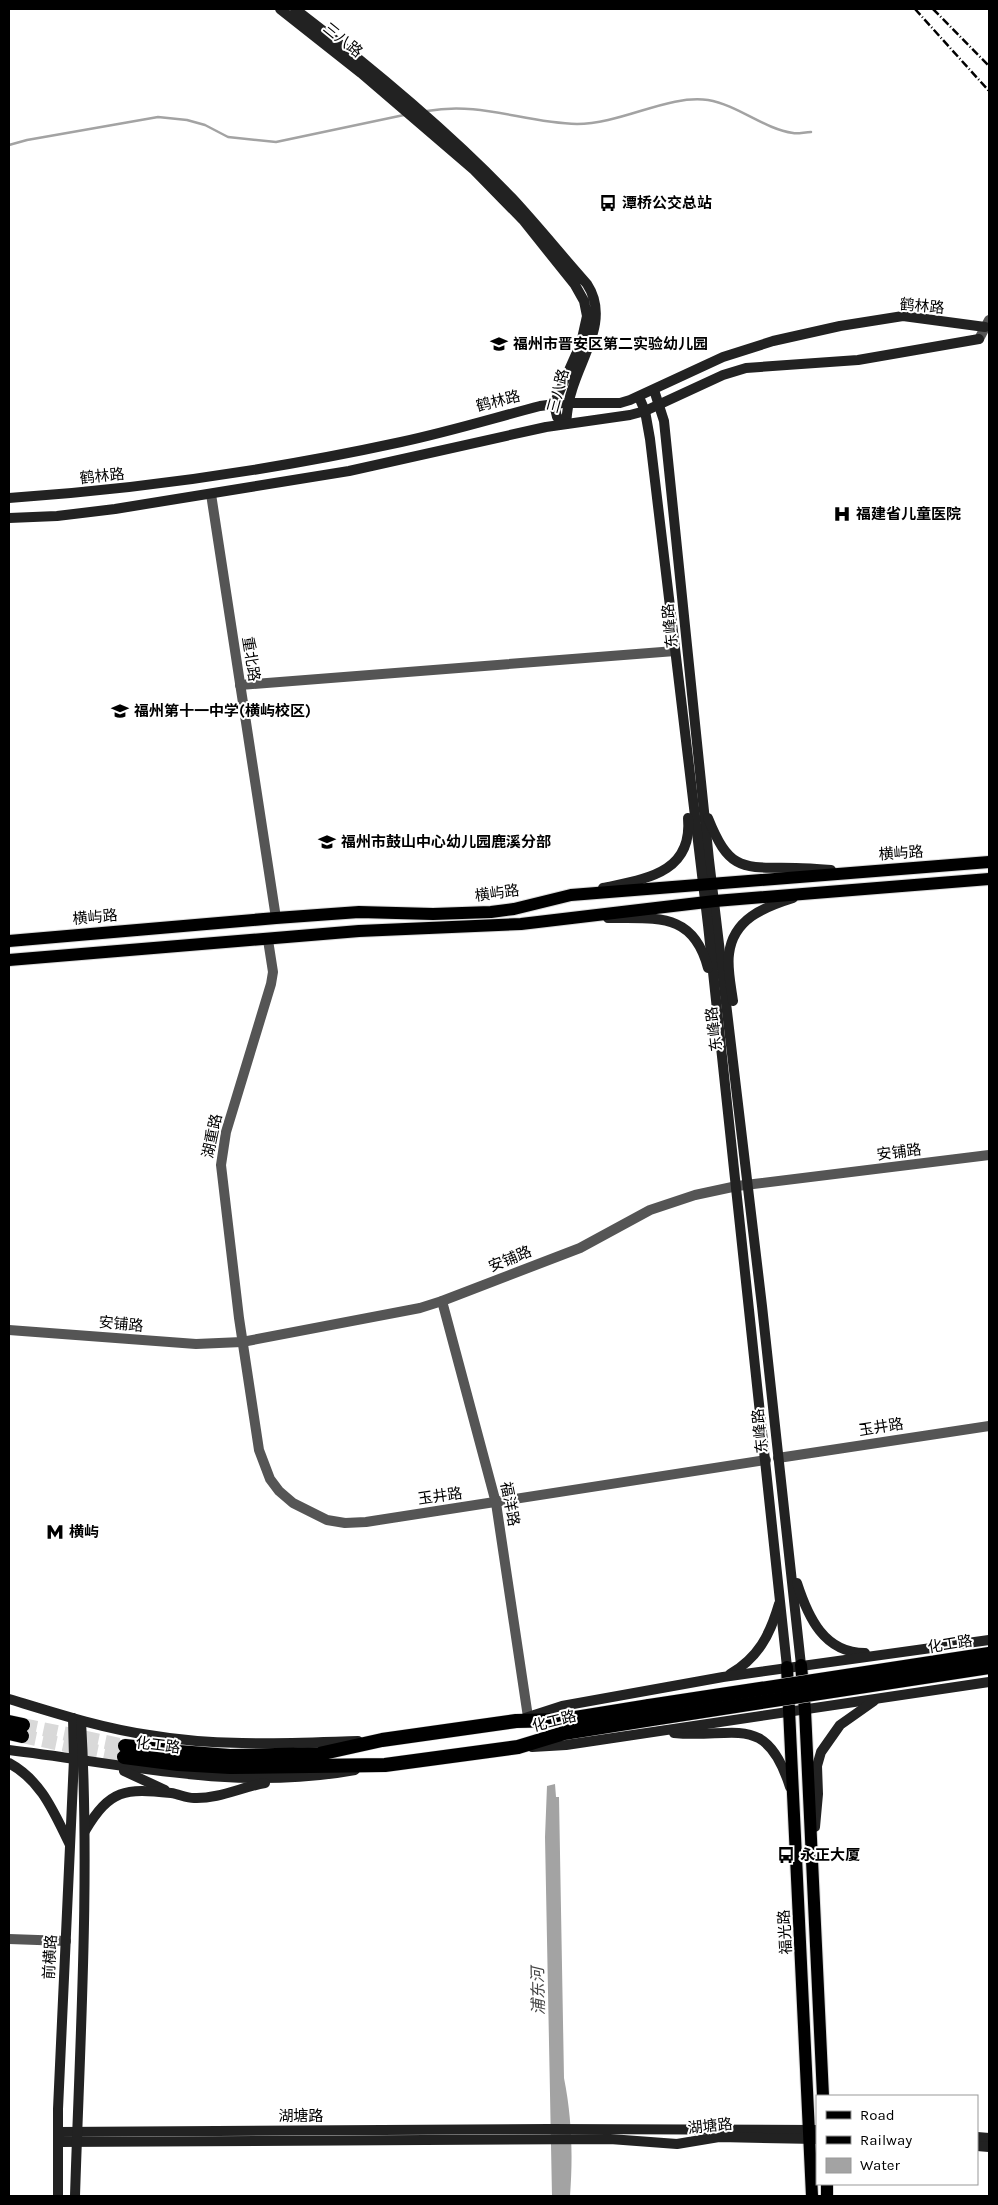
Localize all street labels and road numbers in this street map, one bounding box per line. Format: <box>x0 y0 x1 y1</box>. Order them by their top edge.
street label: 三八路 <box>320 19 366 61</box>
street label: 鹤林路 <box>899 295 945 317</box>
street label: 三八路 <box>543 367 573 415</box>
street label: 鹤林路 <box>474 387 522 415</box>
street label: 鹤林路 <box>79 465 125 487</box>
street label: 东峰路 <box>659 603 681 649</box>
street label: 重北路 <box>239 635 263 683</box>
street label: 横屿路 <box>878 842 924 864</box>
street label: 横屿路 <box>473 881 521 905</box>
street label: 横屿路 <box>72 906 118 928</box>
street label: 东峰路 <box>702 1006 726 1052</box>
street label: 湖重路 <box>199 1112 225 1160</box>
street label: 安铺路 <box>876 1140 922 1164</box>
street label: 安铺路 <box>486 1242 534 1276</box>
street label: 安铺路 <box>98 1313 144 1335</box>
street label: 东峰路 <box>749 1408 771 1454</box>
street label: 玉井路 <box>857 1415 905 1439</box>
street label: 福洋路 <box>497 1480 523 1528</box>
street label: 玉井路 <box>416 1484 464 1508</box>
street label: 化工路 <box>926 1632 974 1656</box>
street label: 化工路 <box>530 1707 578 1735</box>
street label: 化工路 <box>135 1733 181 1757</box>
street label: 福光路 <box>775 1909 795 1955</box>
street label: 前横路 <box>40 1934 60 1980</box>
street label: 湖塘路 <box>278 2107 324 2125</box>
street label: 湖塘路 <box>687 2115 733 2137</box>

